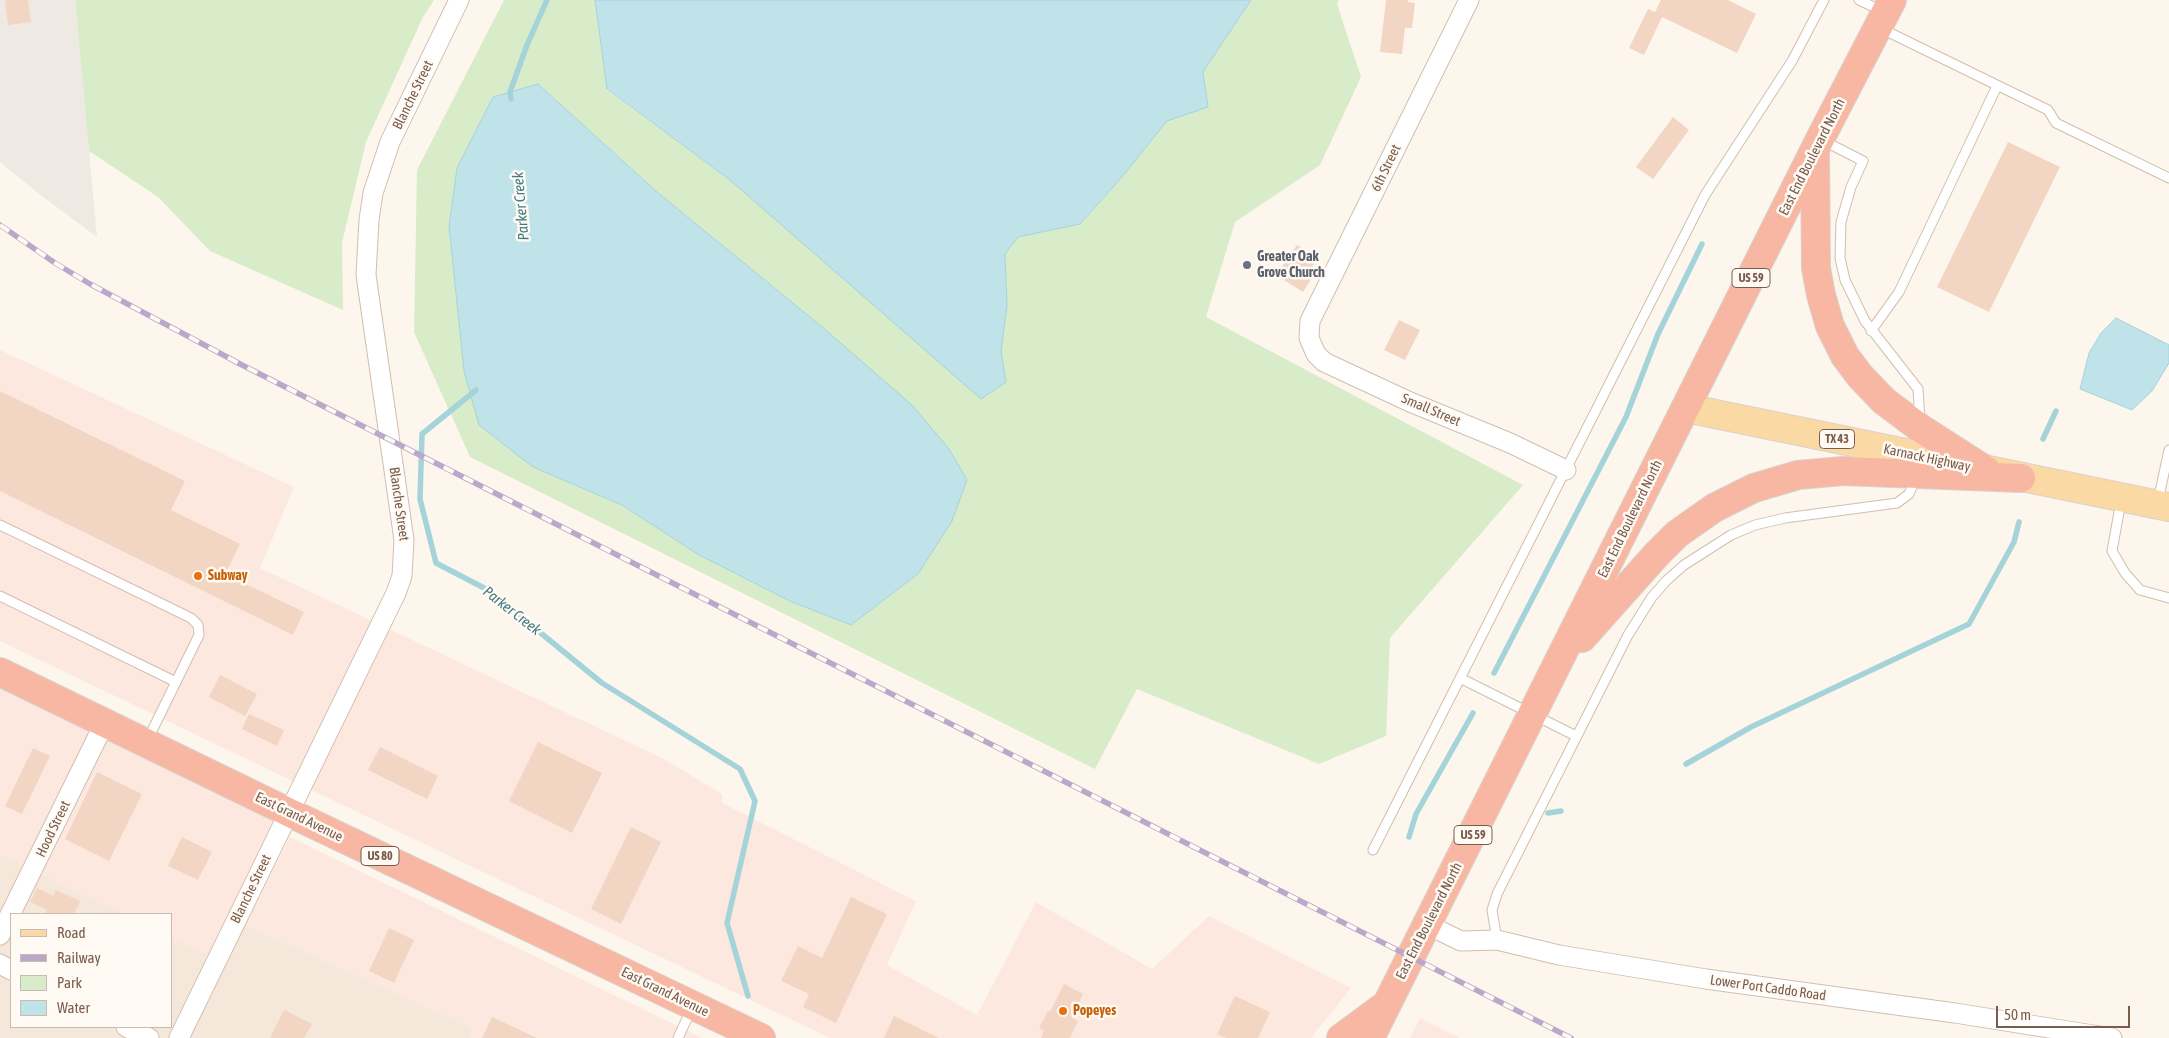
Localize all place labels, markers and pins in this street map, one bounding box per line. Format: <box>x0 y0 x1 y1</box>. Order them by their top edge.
place label: Greater Oak Grove Church <box>1257 249 1325 282</box>
marker: Greater Oak Grove Church <box>1241 259 1253 271</box>
place label: Subway <box>208 568 248 584</box>
marker: Subway <box>192 570 204 582</box>
place label: Popeyes <box>1073 1003 1116 1019</box>
marker: Popeyes <box>1057 1005 1069 1017</box>

